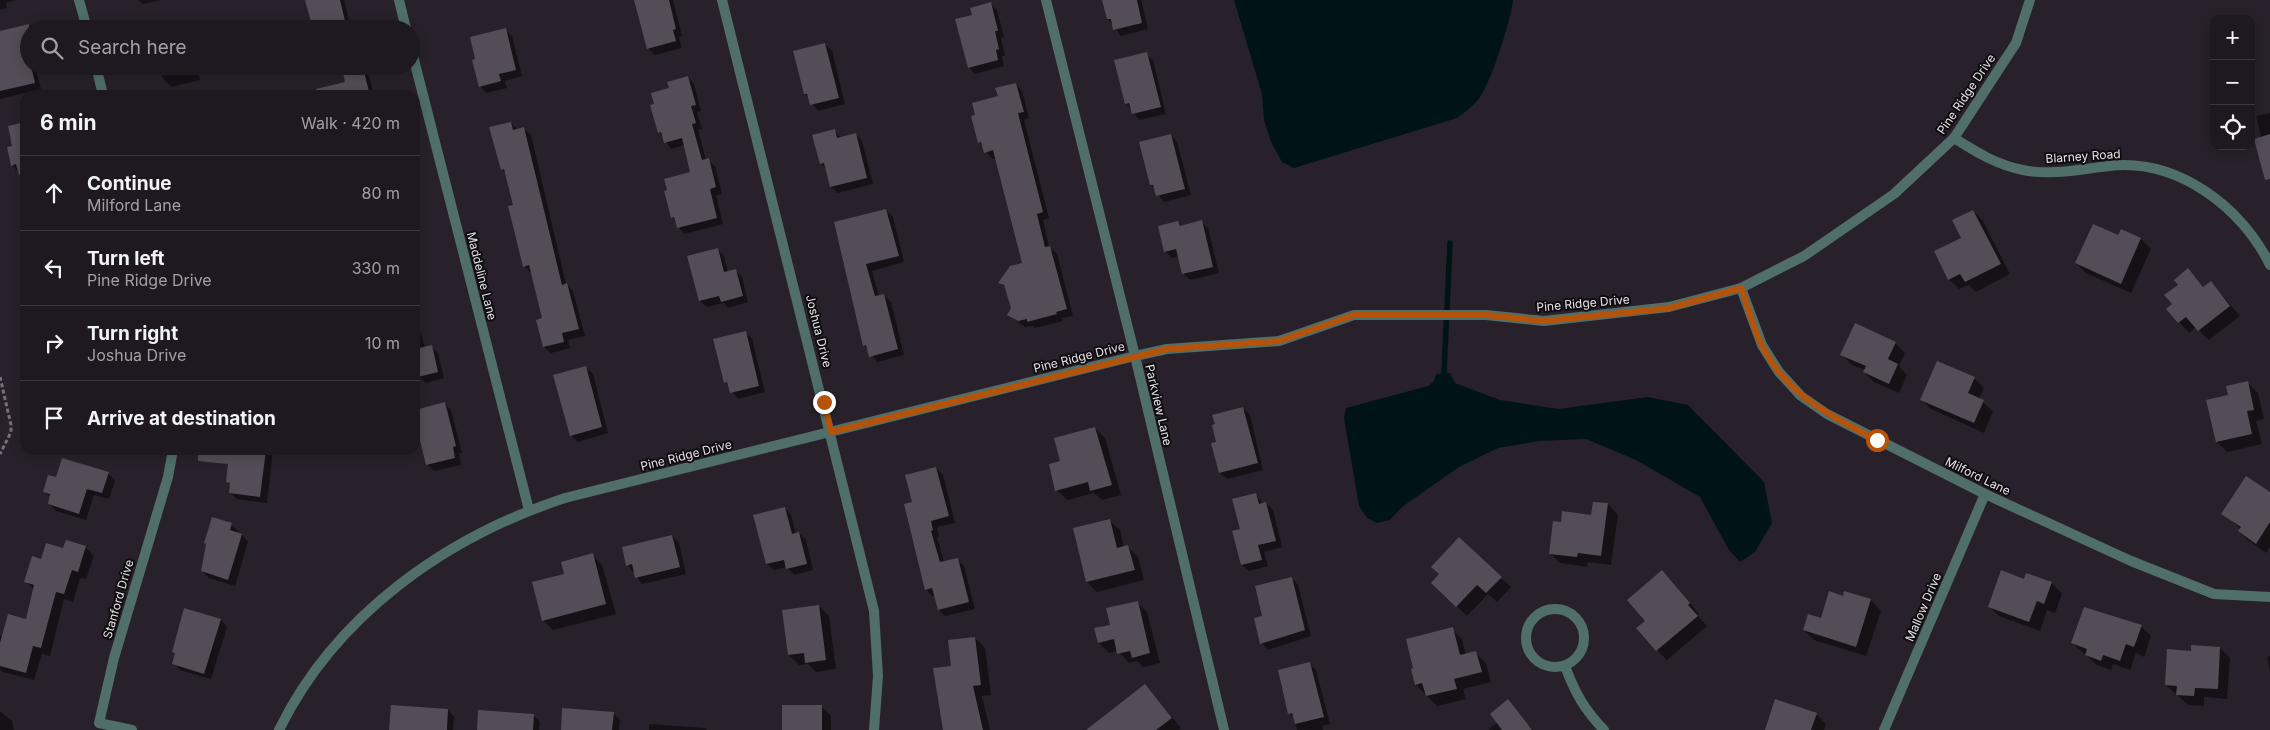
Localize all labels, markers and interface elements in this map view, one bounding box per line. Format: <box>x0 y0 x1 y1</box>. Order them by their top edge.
map controls <box>2210 15 2255 150</box>
button: + <box>2210 15 2255 60</box>
search box <box>20 20 420 75</box>
icon: search <box>38 34 66 62</box>
text: Search here <box>78 36 187 59</box>
street label: Pine Ridge Drive <box>1934 51 1998 137</box>
button: − <box>2210 60 2255 105</box>
button: locate <box>2210 105 2255 150</box>
text: 6 min <box>40 110 97 135</box>
text: Walk · 420 m <box>301 113 400 133</box>
street label: Blarney Road <box>2045 146 2121 166</box>
text: Continue <box>87 172 172 195</box>
icon: ahead <box>40 179 68 207</box>
text: 80 m <box>361 183 400 203</box>
text: Milford Lane <box>87 195 181 215</box>
street label: Maddeline Lane <box>464 230 500 322</box>
text: Turn left <box>87 247 165 270</box>
icon: left <box>40 254 68 282</box>
text: 330 m <box>352 258 400 278</box>
text: Pine Ridge Drive <box>87 270 212 290</box>
street label: Pine Ridge Drive <box>1536 291 1630 315</box>
street label: Joshua Drive <box>803 293 835 369</box>
text: Turn right <box>87 322 178 345</box>
icon: right <box>40 329 68 357</box>
text: 10 m <box>365 333 400 353</box>
street label: Pine Ridge Drive <box>1032 338 1126 376</box>
text: Joshua Drive <box>87 345 186 365</box>
street label: Parkview Lane <box>1142 363 1176 447</box>
route end <box>813 391 836 414</box>
icon: arrive <box>40 404 68 432</box>
text: Arrive at destination <box>87 407 276 430</box>
route start <box>1866 429 1889 452</box>
street label: Pine Ridge Drive <box>639 436 733 474</box>
street label: Milford Lane <box>1943 454 2013 498</box>
street label: Stanford Drive <box>100 558 136 640</box>
street label: Mallow Drive <box>1902 570 1944 644</box>

